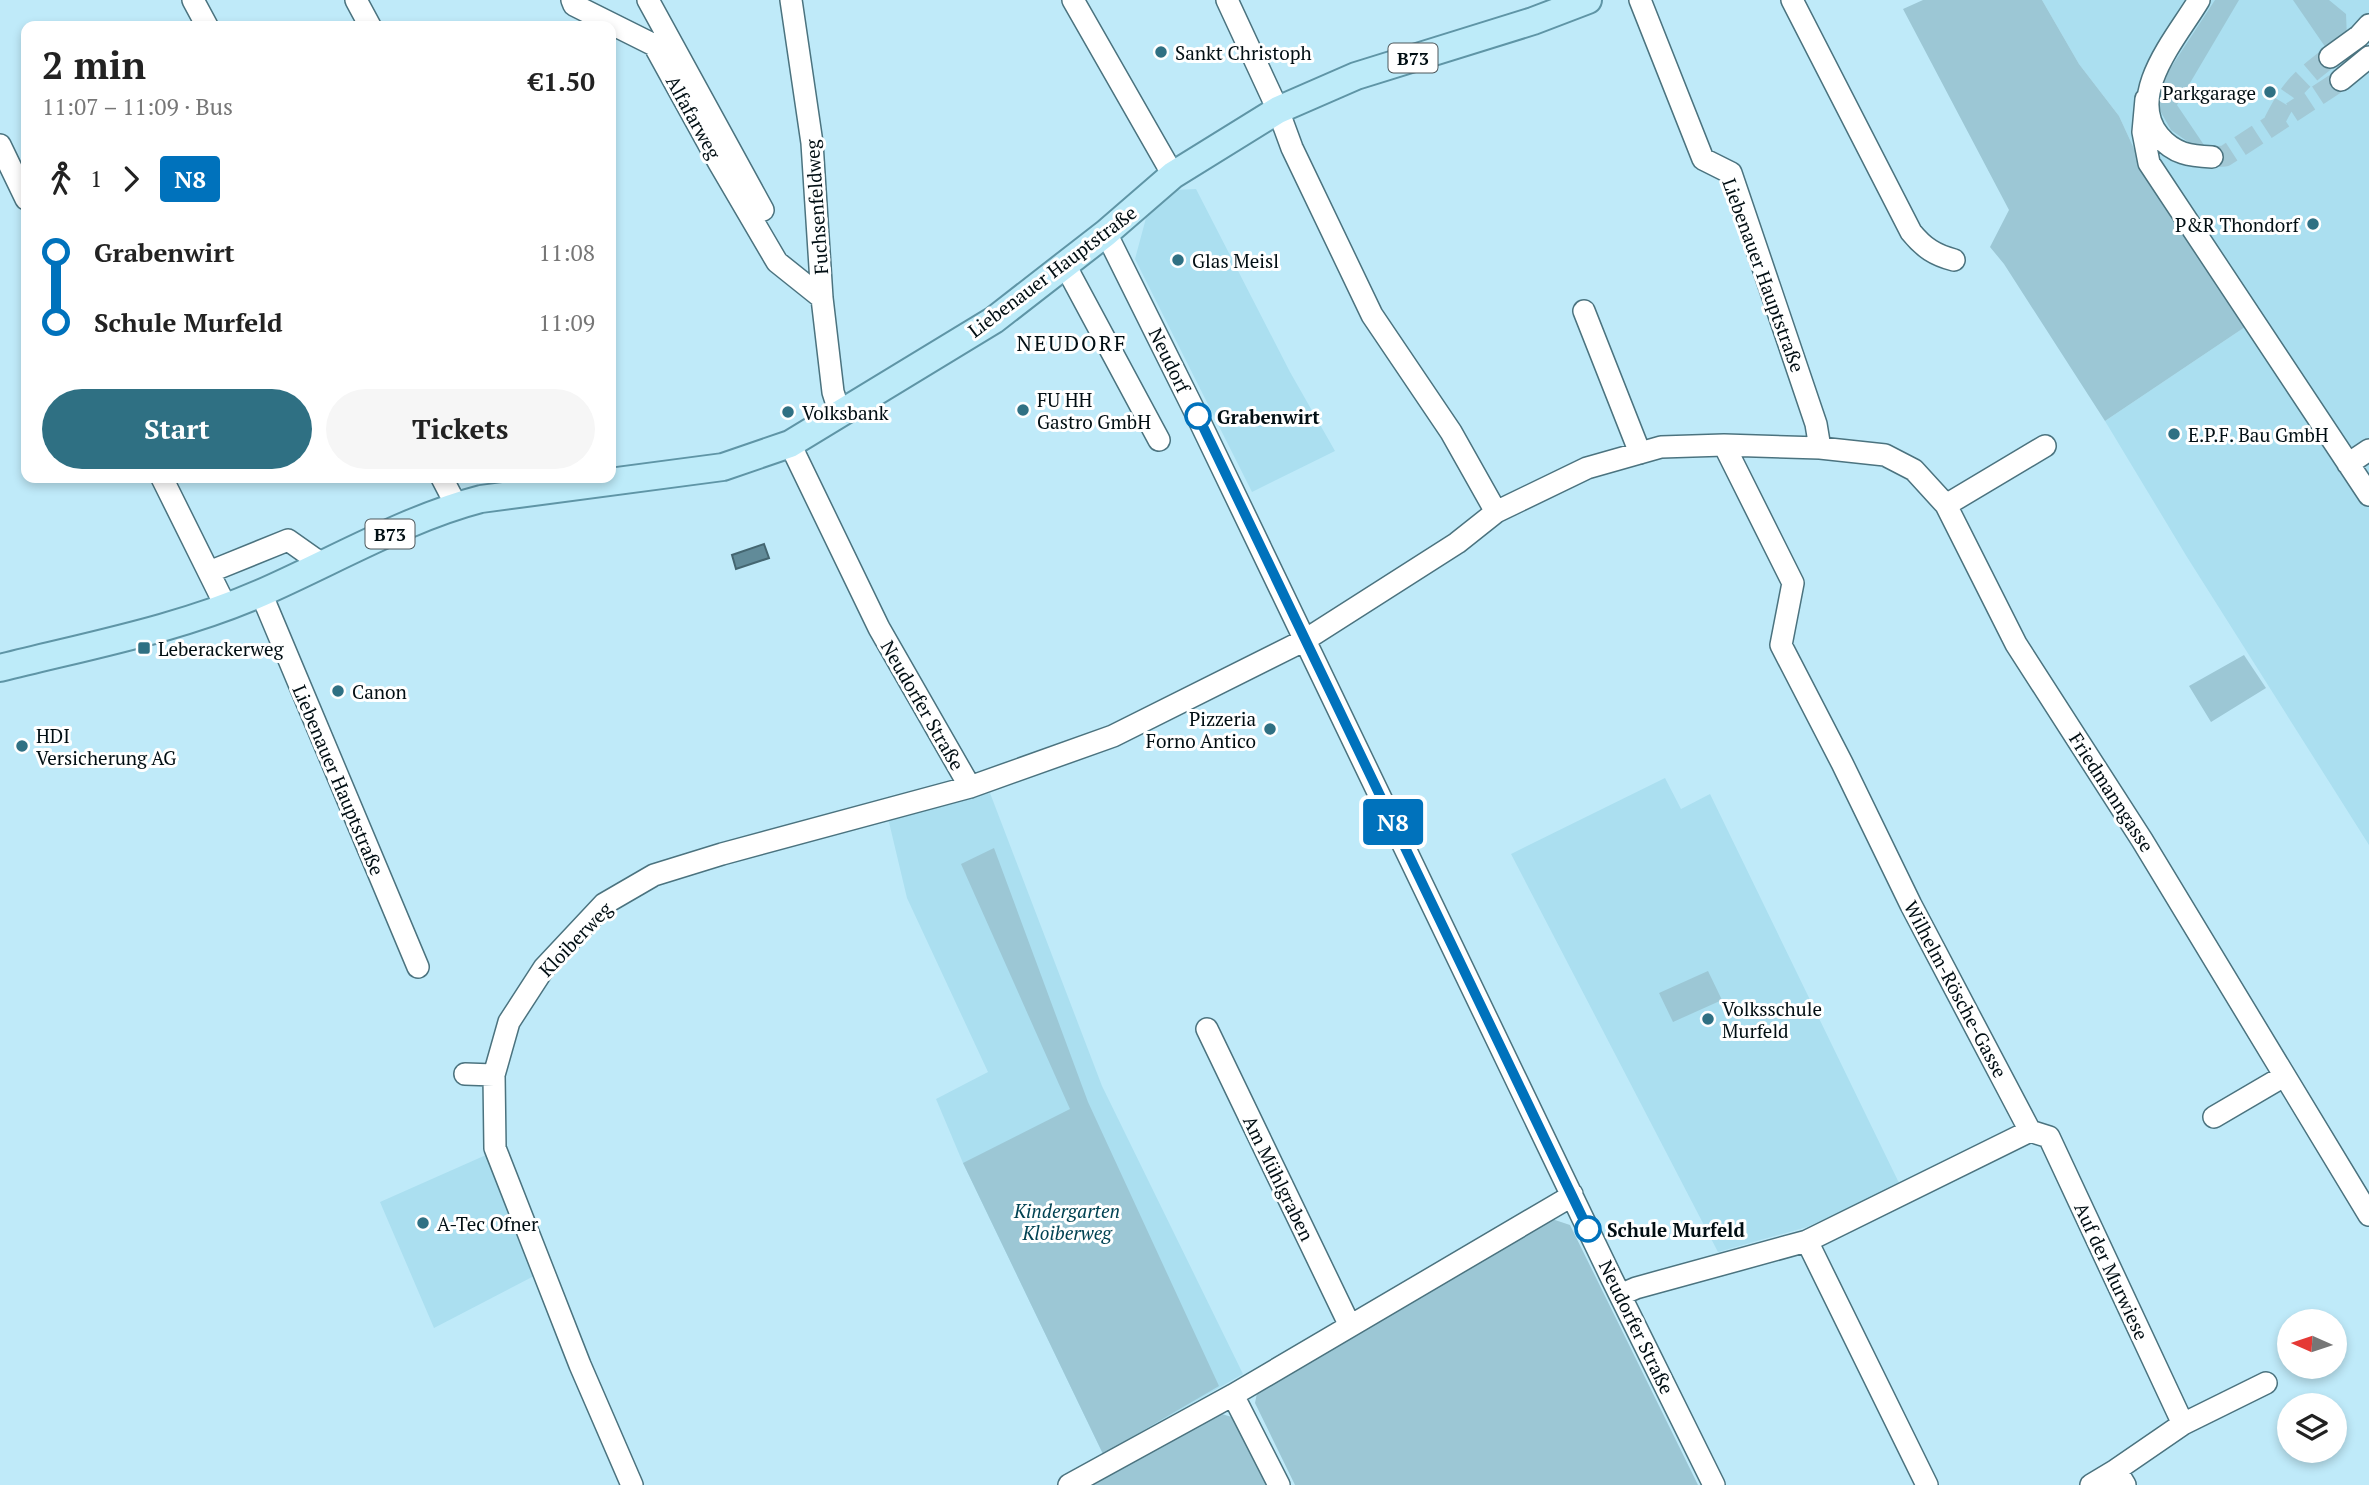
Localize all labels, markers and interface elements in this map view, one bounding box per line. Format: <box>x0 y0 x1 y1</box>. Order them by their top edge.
text: 2 min <box>42 40 146 90</box>
place label: Sankt Christoph <box>1175 40 1312 65</box>
marker: Sankt Christoph <box>1153 44 1169 60</box>
road number: B73 <box>1388 44 1438 72</box>
text: €1.50 <box>529 64 595 98</box>
street label: Alfafarweg <box>661 71 728 164</box>
place label: Parkgarage <box>2162 80 2256 105</box>
marker: Parkgarage <box>2262 84 2278 100</box>
text: 11:07 – 11:09 · Bus <box>42 91 233 122</box>
street label: Fuchsenfeldweg <box>799 138 833 275</box>
icon: walk <box>42 160 80 198</box>
icon: forward <box>112 160 150 198</box>
text: 1 <box>90 163 102 194</box>
text: N8 <box>174 163 206 195</box>
street label: Liebenauer Hauptstraße <box>1717 175 1811 375</box>
street label: Liebenauer Hauptstraße <box>963 199 1141 343</box>
place label: P&R Thondorf <box>2175 212 2301 237</box>
marker: P&R Thondorf <box>2305 216 2321 232</box>
text: Grabenwirt <box>94 235 235 269</box>
text: 11:08 <box>538 237 595 268</box>
place label: Glas Meisl <box>1192 248 1279 273</box>
marker: Glas Meisl <box>1170 252 1186 268</box>
text: Schule Murfeld <box>94 305 283 339</box>
text: 11:09 <box>538 307 595 338</box>
street label: Neudorf <box>1144 323 1197 398</box>
district label: NEUDORF <box>1017 329 1127 357</box>
place label: FU HH Gastro GmbH <box>1037 387 1151 434</box>
button: Start <box>42 389 312 469</box>
button: Tickets <box>326 389 595 469</box>
place label: Volksbank <box>802 400 889 425</box>
marker: FU HH Gastro GmbH <box>1015 402 1031 418</box>
marker: Grabenwirt <box>1185 403 1211 429</box>
marker: Volksbank <box>780 404 796 420</box>
place label: Grabenwirt <box>1217 404 1320 429</box>
place label: E.P.F. Bau GmbH <box>2188 422 2329 447</box>
marker: E.P.F. Bau GmbH <box>2166 426 2182 442</box>
road number: B73 <box>366 520 414 548</box>
street label: Neudorfer Straße <box>876 635 970 775</box>
place label: Leberackerweg <box>158 636 284 661</box>
marker: Leberackerweg <box>136 640 152 656</box>
place label: Canon <box>352 679 407 704</box>
street label: Liebenauer Hauptstraße <box>288 681 390 879</box>
marker: Canon <box>330 683 346 699</box>
place label: Pizzeria Forno Antico <box>1146 706 1256 753</box>
marker: Pizzeria Forno Antico <box>1262 721 1278 737</box>
place label: HDI Versicherung AG <box>36 723 176 770</box>
street label: Friedmanngasse <box>2064 727 2160 857</box>
marker: HDI Versicherung AG <box>14 738 30 754</box>
line badge: N8 <box>1362 799 1424 845</box>
text: N8 <box>1377 806 1409 838</box>
street label: Kloiberweg <box>533 896 618 982</box>
street label: Wilhelm-Rösche-Gasse <box>1899 896 2013 1082</box>
place label: Volksschule Murfeld <box>1722 996 1822 1043</box>
marker: Volksschule Murfeld <box>1700 1011 1716 1027</box>
street label: Am Mühlgraben <box>1238 1111 1320 1245</box>
park label: Kindergarten Kloiberweg <box>1013 1198 1120 1245</box>
street label: Auf der Murwiese <box>2069 1198 2155 1344</box>
place label: A-Tec Ofner <box>437 1211 539 1236</box>
marker: A-Tec Ofner <box>415 1215 431 1231</box>
marker: Schule Murfeld <box>1575 1216 1601 1242</box>
place label: Schule Murfeld <box>1607 1217 1745 1242</box>
street label: Neudorfer Straße <box>1594 1256 1680 1398</box>
north arrow <box>2277 1309 2347 1379</box>
map controls <box>2277 1309 2347 1463</box>
button: layers <box>2277 1393 2347 1463</box>

